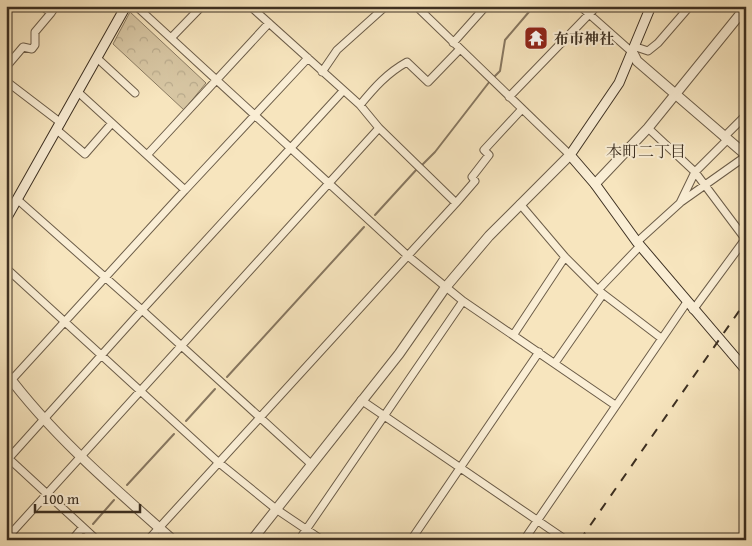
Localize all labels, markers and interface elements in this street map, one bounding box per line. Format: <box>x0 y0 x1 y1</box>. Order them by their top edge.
temple icon: 布市神社 <box>523 25 549 51</box>
place label: 布市神社 <box>554 28 614 49</box>
district label: 本町二丁目 <box>606 139 686 163</box>
scale bar <box>35 481 140 513</box>
text: 100 m <box>42 488 80 509</box>

